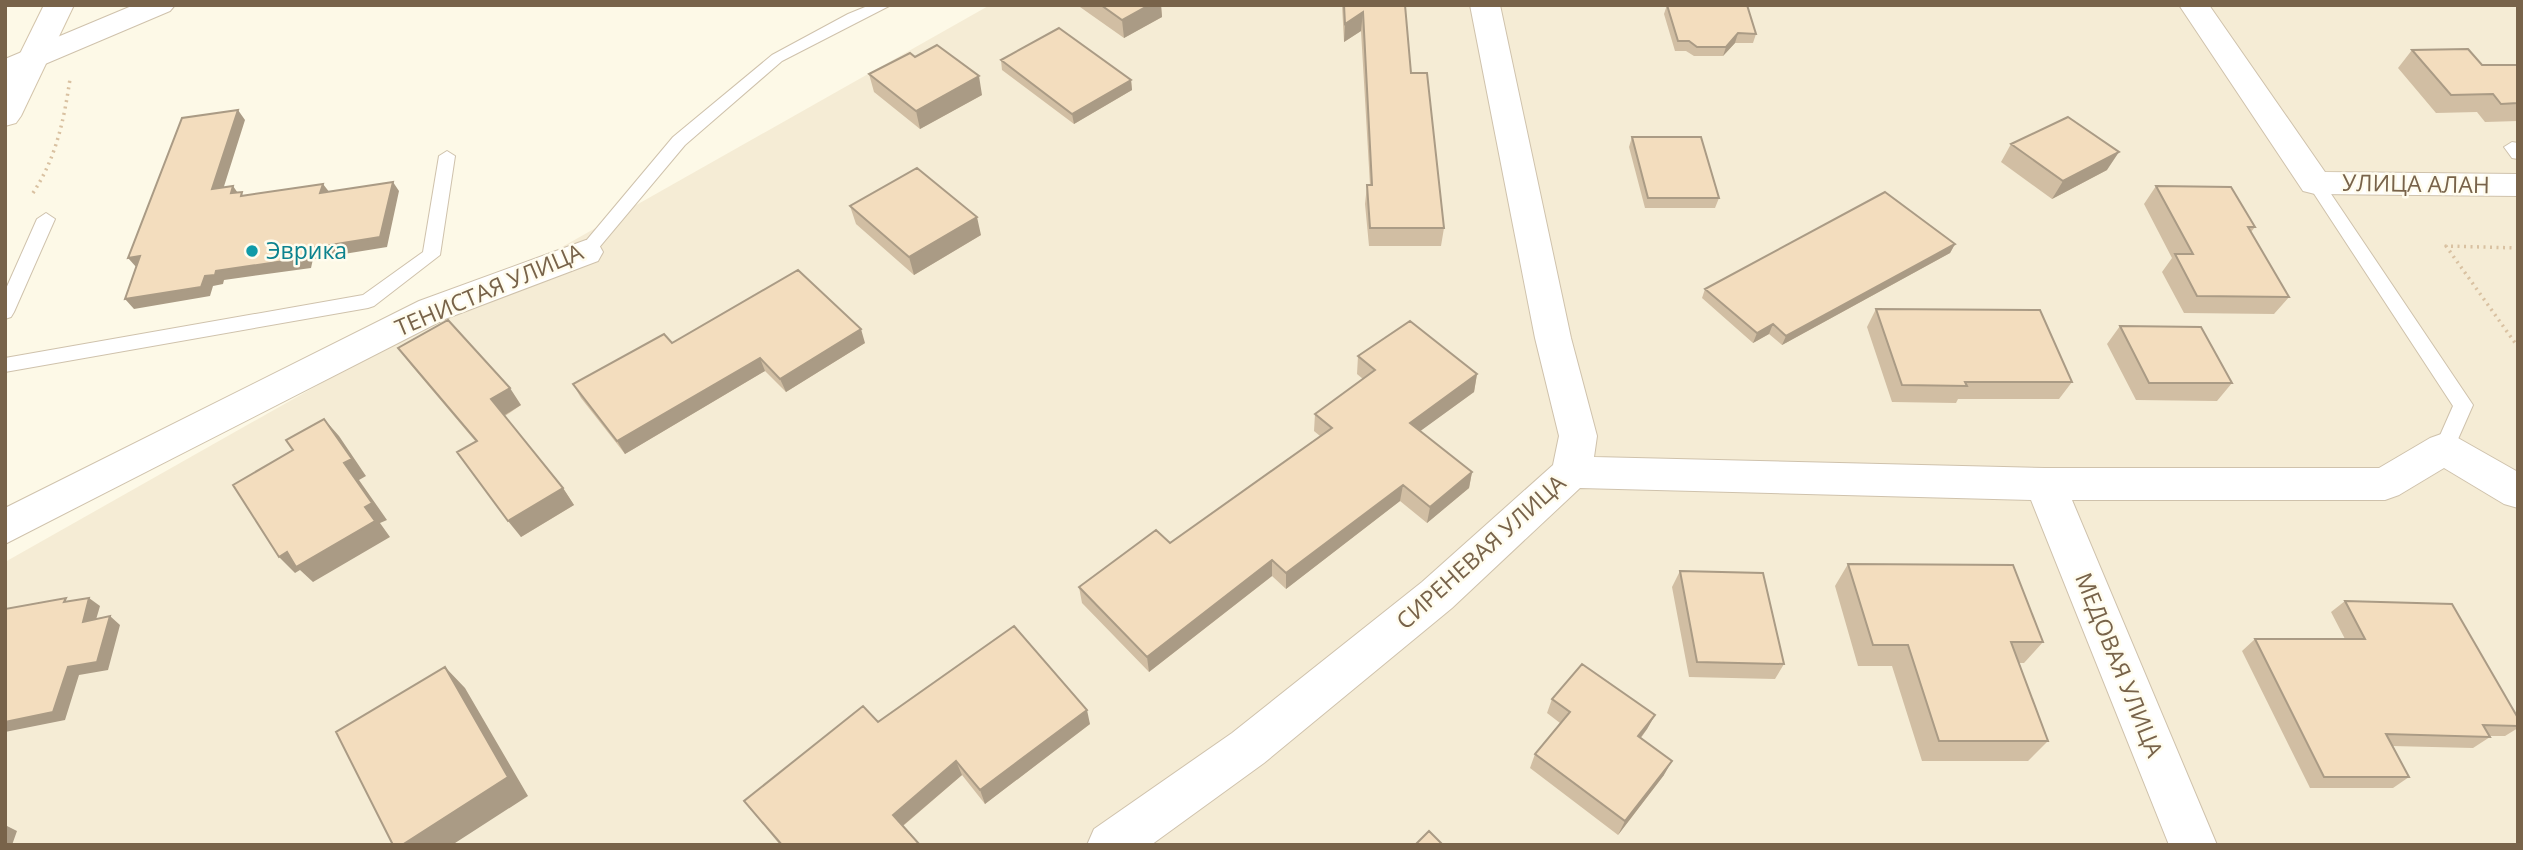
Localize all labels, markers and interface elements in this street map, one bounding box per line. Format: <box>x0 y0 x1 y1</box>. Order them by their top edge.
street label: УЛИЦА АЛАН <box>2342 166 2490 200</box>
place label: Эврика <box>266 234 347 266</box>
street label: ТЕНИСТАЯ УЛИЦА <box>390 235 588 343</box>
marker: Эврика <box>244 243 260 259</box>
street label: СИРЕНЕВАЯ УЛИЦА <box>1389 466 1572 636</box>
street label: МЕДОВАЯ УЛИЦА <box>2068 568 2172 762</box>

